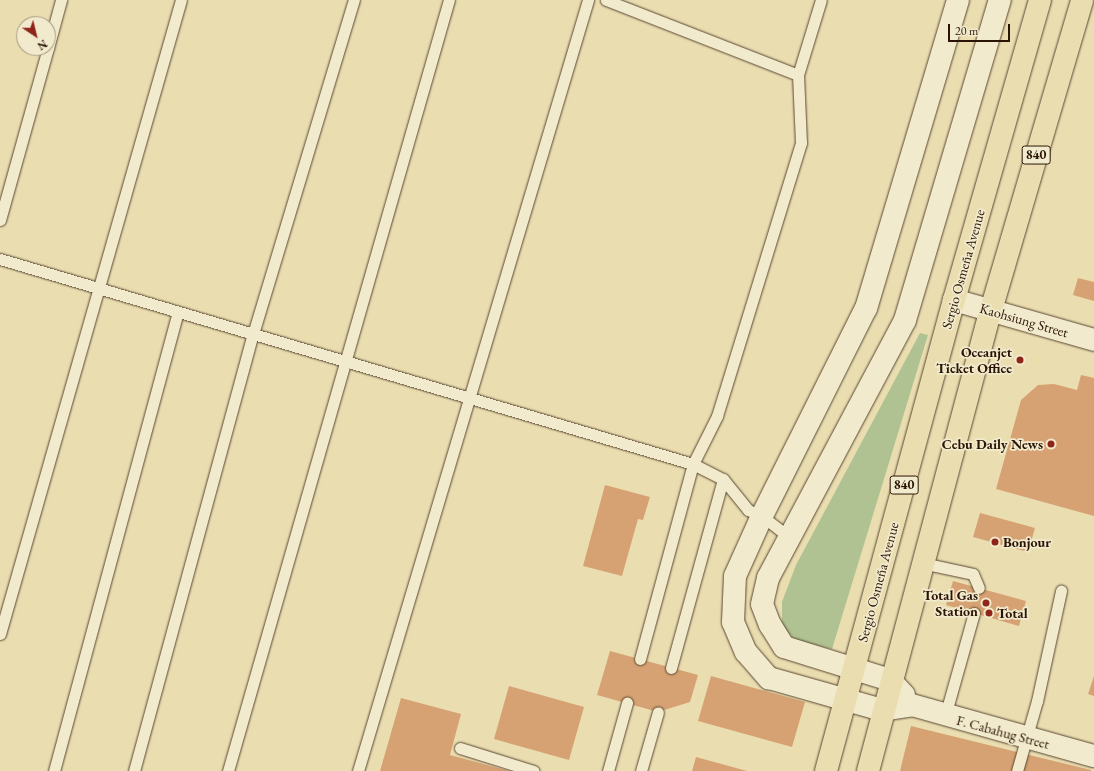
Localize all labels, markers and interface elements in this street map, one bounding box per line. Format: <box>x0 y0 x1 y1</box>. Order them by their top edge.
north arrow <box>16 16 56 56</box>
scale bar <box>950 16 1012 42</box>
text: 20 m <box>955 23 978 39</box>
text: N <box>35 37 50 53</box>
road number: 840 <box>1021 144 1051 166</box>
street label: Sergio Osmeña Avenue <box>938 207 988 331</box>
street label: Kaohsiung Street <box>978 299 1070 341</box>
place label: Oceanjet Ticket Office <box>936 344 1012 376</box>
marker: Oceanjet Ticket Office <box>1015 355 1025 365</box>
place label: Cebu Daily News <box>942 436 1043 452</box>
marker: Cebu Daily News <box>1046 439 1056 449</box>
road number: 840 <box>889 474 919 496</box>
street label: Sergio Osmeña Avenue <box>854 520 902 644</box>
place label: Bonjour <box>1003 534 1051 550</box>
marker: Bonjour <box>990 537 1000 547</box>
place label: Total Gas Station <box>923 587 978 620</box>
marker: Total Gas Station <box>981 598 991 608</box>
place label: Total <box>997 605 1028 621</box>
marker: Total <box>984 608 994 618</box>
street label: F. Cabahug Street <box>955 712 1051 752</box>

